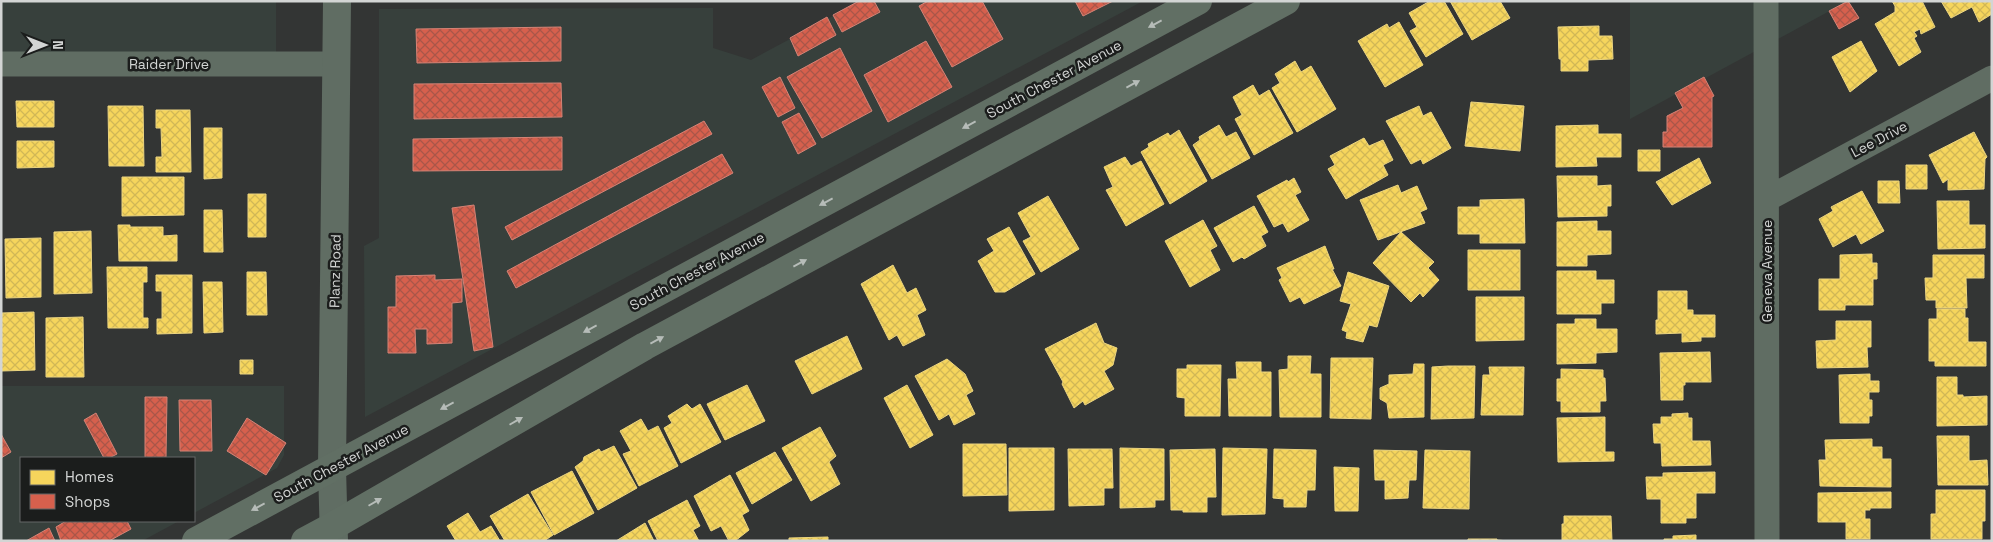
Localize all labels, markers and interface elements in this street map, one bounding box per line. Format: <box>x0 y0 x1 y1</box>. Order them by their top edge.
north arrow <box>20 20 70 70</box>
one-way arrow <box>1148 20 1162 29</box>
street label: South Chester Avenue <box>984 36 1124 122</box>
text: N <box>49 40 67 50</box>
street label: Raider Drive <box>129 55 209 73</box>
one-way arrow <box>1126 79 1140 88</box>
street label: Lee Drive <box>1848 117 1910 161</box>
one-way arrow <box>961 121 976 129</box>
one-way arrow <box>818 198 833 206</box>
street label: Geneva Avenue <box>1758 220 1776 322</box>
street label: South Chester Avenue <box>627 228 767 314</box>
street label: Planz Road <box>325 234 345 308</box>
one-way arrow <box>793 259 807 267</box>
one-way arrow <box>583 325 597 333</box>
one-way arrow <box>650 336 664 344</box>
one-way arrow <box>440 401 454 410</box>
one-way arrow <box>509 417 524 425</box>
street label: South Chester Avenue <box>271 420 411 506</box>
legend <box>20 457 195 522</box>
text: Homes <box>65 467 114 486</box>
text: Shops <box>65 492 110 511</box>
one-way arrow <box>368 498 383 506</box>
one-way arrow <box>251 503 265 512</box>

